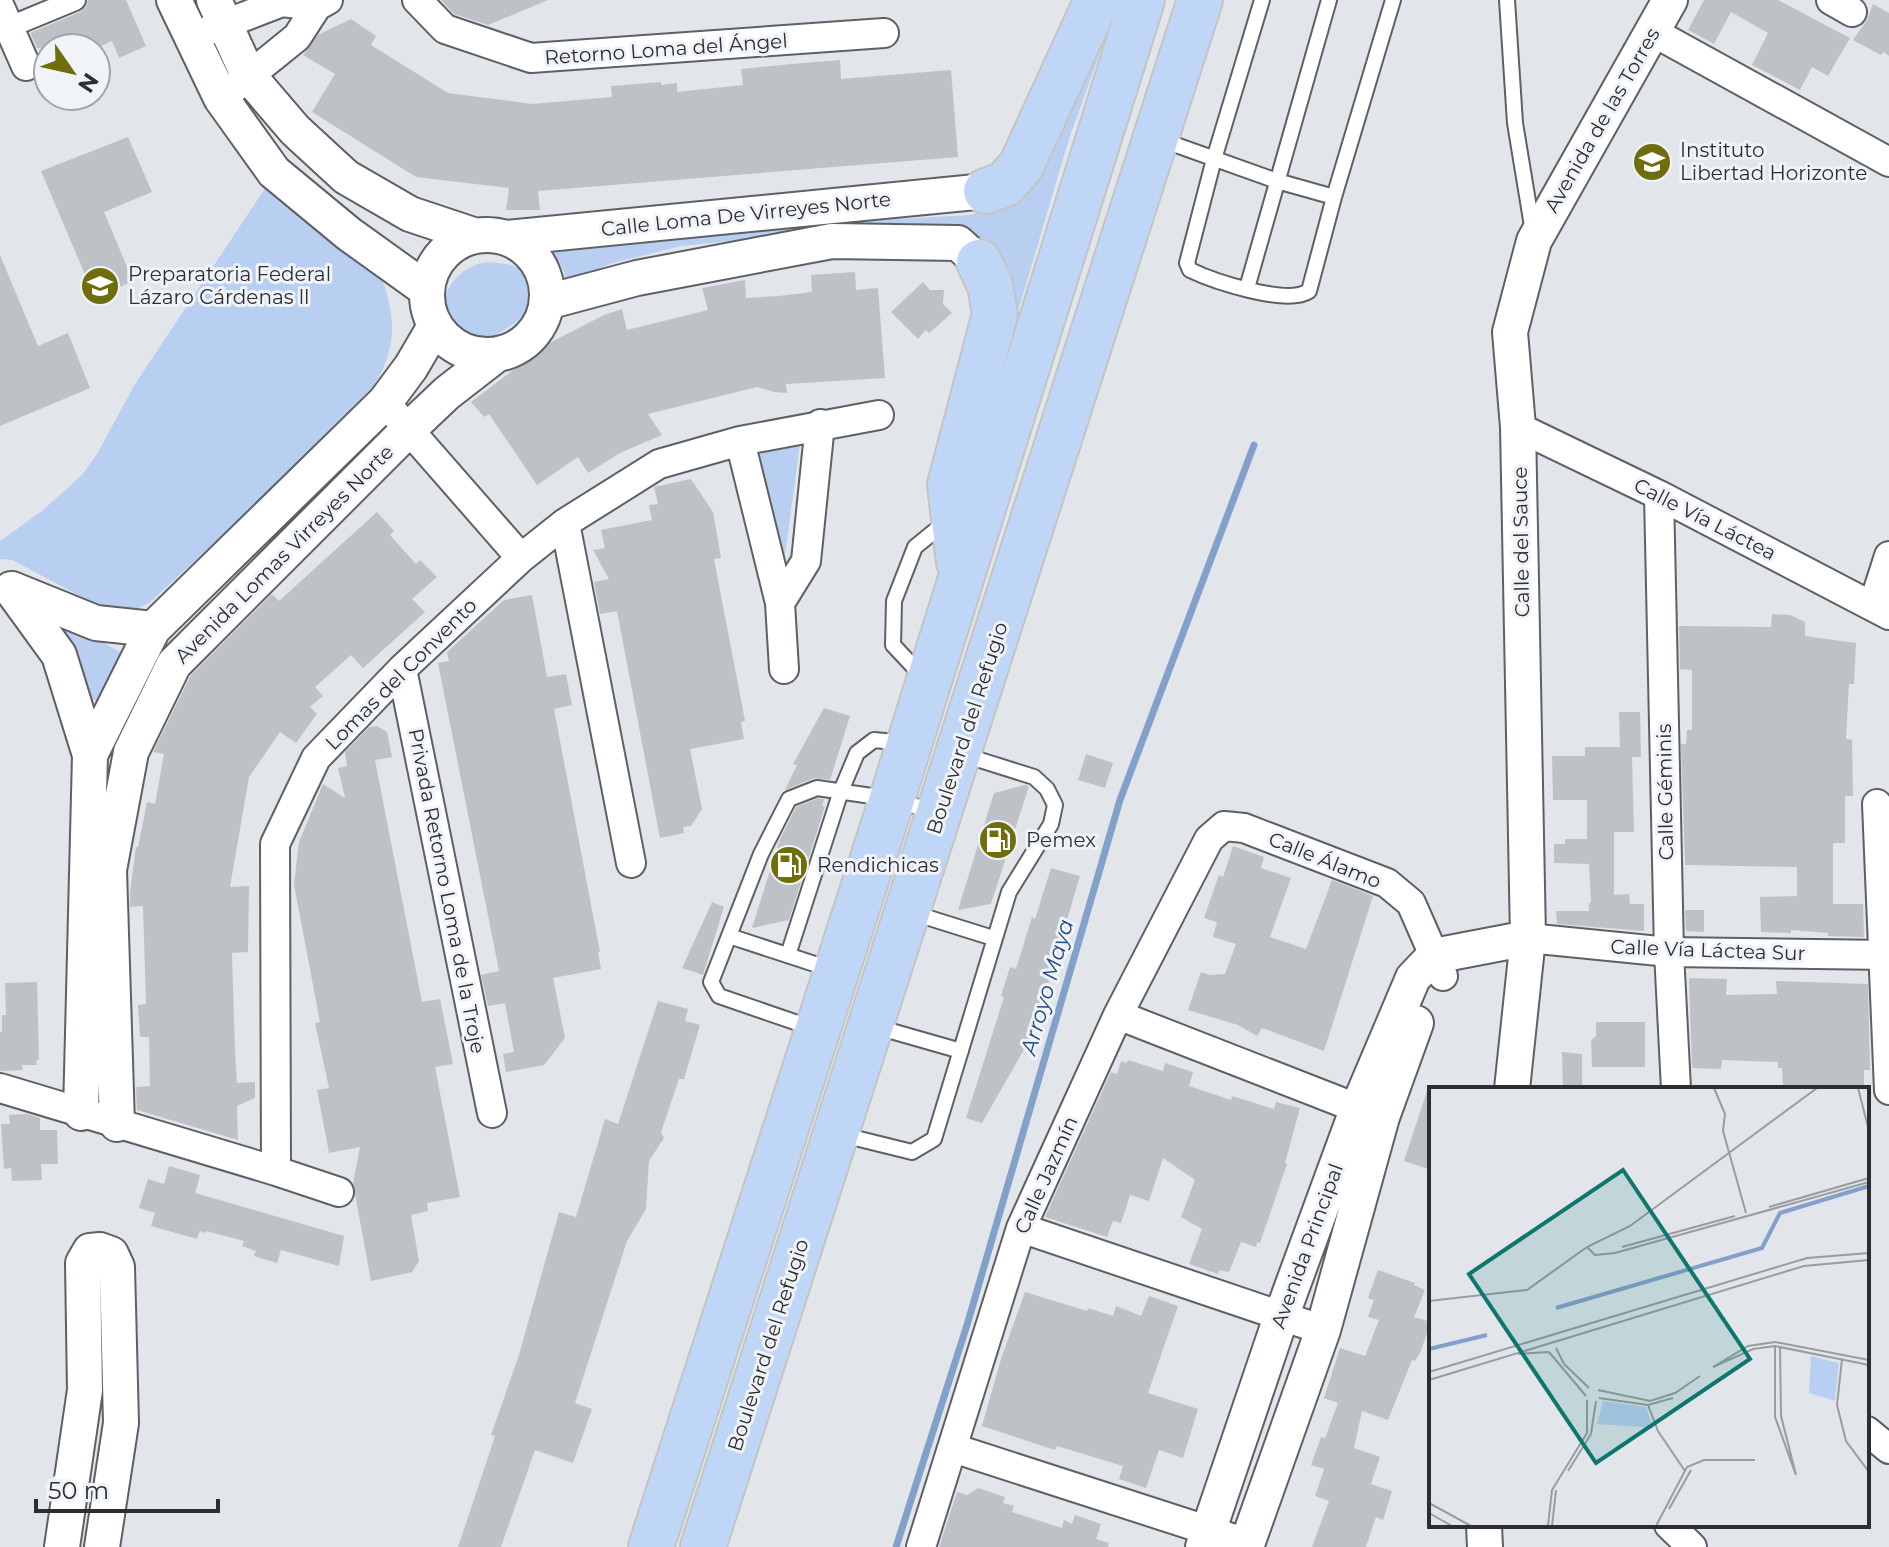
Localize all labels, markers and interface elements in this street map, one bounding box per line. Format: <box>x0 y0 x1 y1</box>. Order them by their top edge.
street label: Avenida de las Torres <box>1539 23 1665 217</box>
street label: Retorno Loma del Ángel <box>544 29 788 69</box>
north arrow <box>32 32 112 112</box>
text: N <box>72 68 104 98</box>
place label: Instituto Libertad Horizonte <box>1680 138 1867 185</box>
school or university icon: Instituto Libertad Horizonte <box>1631 141 1673 183</box>
street label: Calle Loma De Virreyes Norte <box>600 187 892 241</box>
place label: Preparatoria Federal Lázaro Cárdenas ll <box>128 262 331 309</box>
school or university icon: Preparatoria Federal Lázaro Cárdenas ll <box>79 265 121 307</box>
street label: Avenida Lomas Virreyes Norte <box>170 440 398 668</box>
street label: Calle del Sauce <box>1508 466 1534 618</box>
street label: Calle Vía Láctea <box>1630 473 1780 565</box>
street label: Lomas del Convento <box>320 593 482 755</box>
street label: Boulevard del Refugio <box>921 619 1013 837</box>
street label: Calle Géminis <box>1652 723 1678 861</box>
street label: Privada Retorno Loma de la Troje <box>404 726 490 1056</box>
fuel station icon: Pemex <box>977 819 1019 861</box>
street label: Calle Álamo <box>1265 827 1385 893</box>
place label: Pemex <box>1026 828 1096 852</box>
fuel station icon: Rendichicas <box>768 844 810 886</box>
place label: Rendichicas <box>817 853 939 877</box>
water label: Arroyo Maya <box>1014 916 1079 1060</box>
street label: Calle Vía Láctea Sur <box>1610 935 1806 965</box>
inset map <box>1429 1087 1869 1527</box>
street label: Calle Jazmín <box>1009 1113 1083 1237</box>
street label: Avenida Principal <box>1266 1160 1348 1332</box>
street label: Boulevard del Refugio <box>722 1236 814 1454</box>
scale bar <box>36 1463 218 1513</box>
text: 50 m <box>48 1476 109 1505</box>

